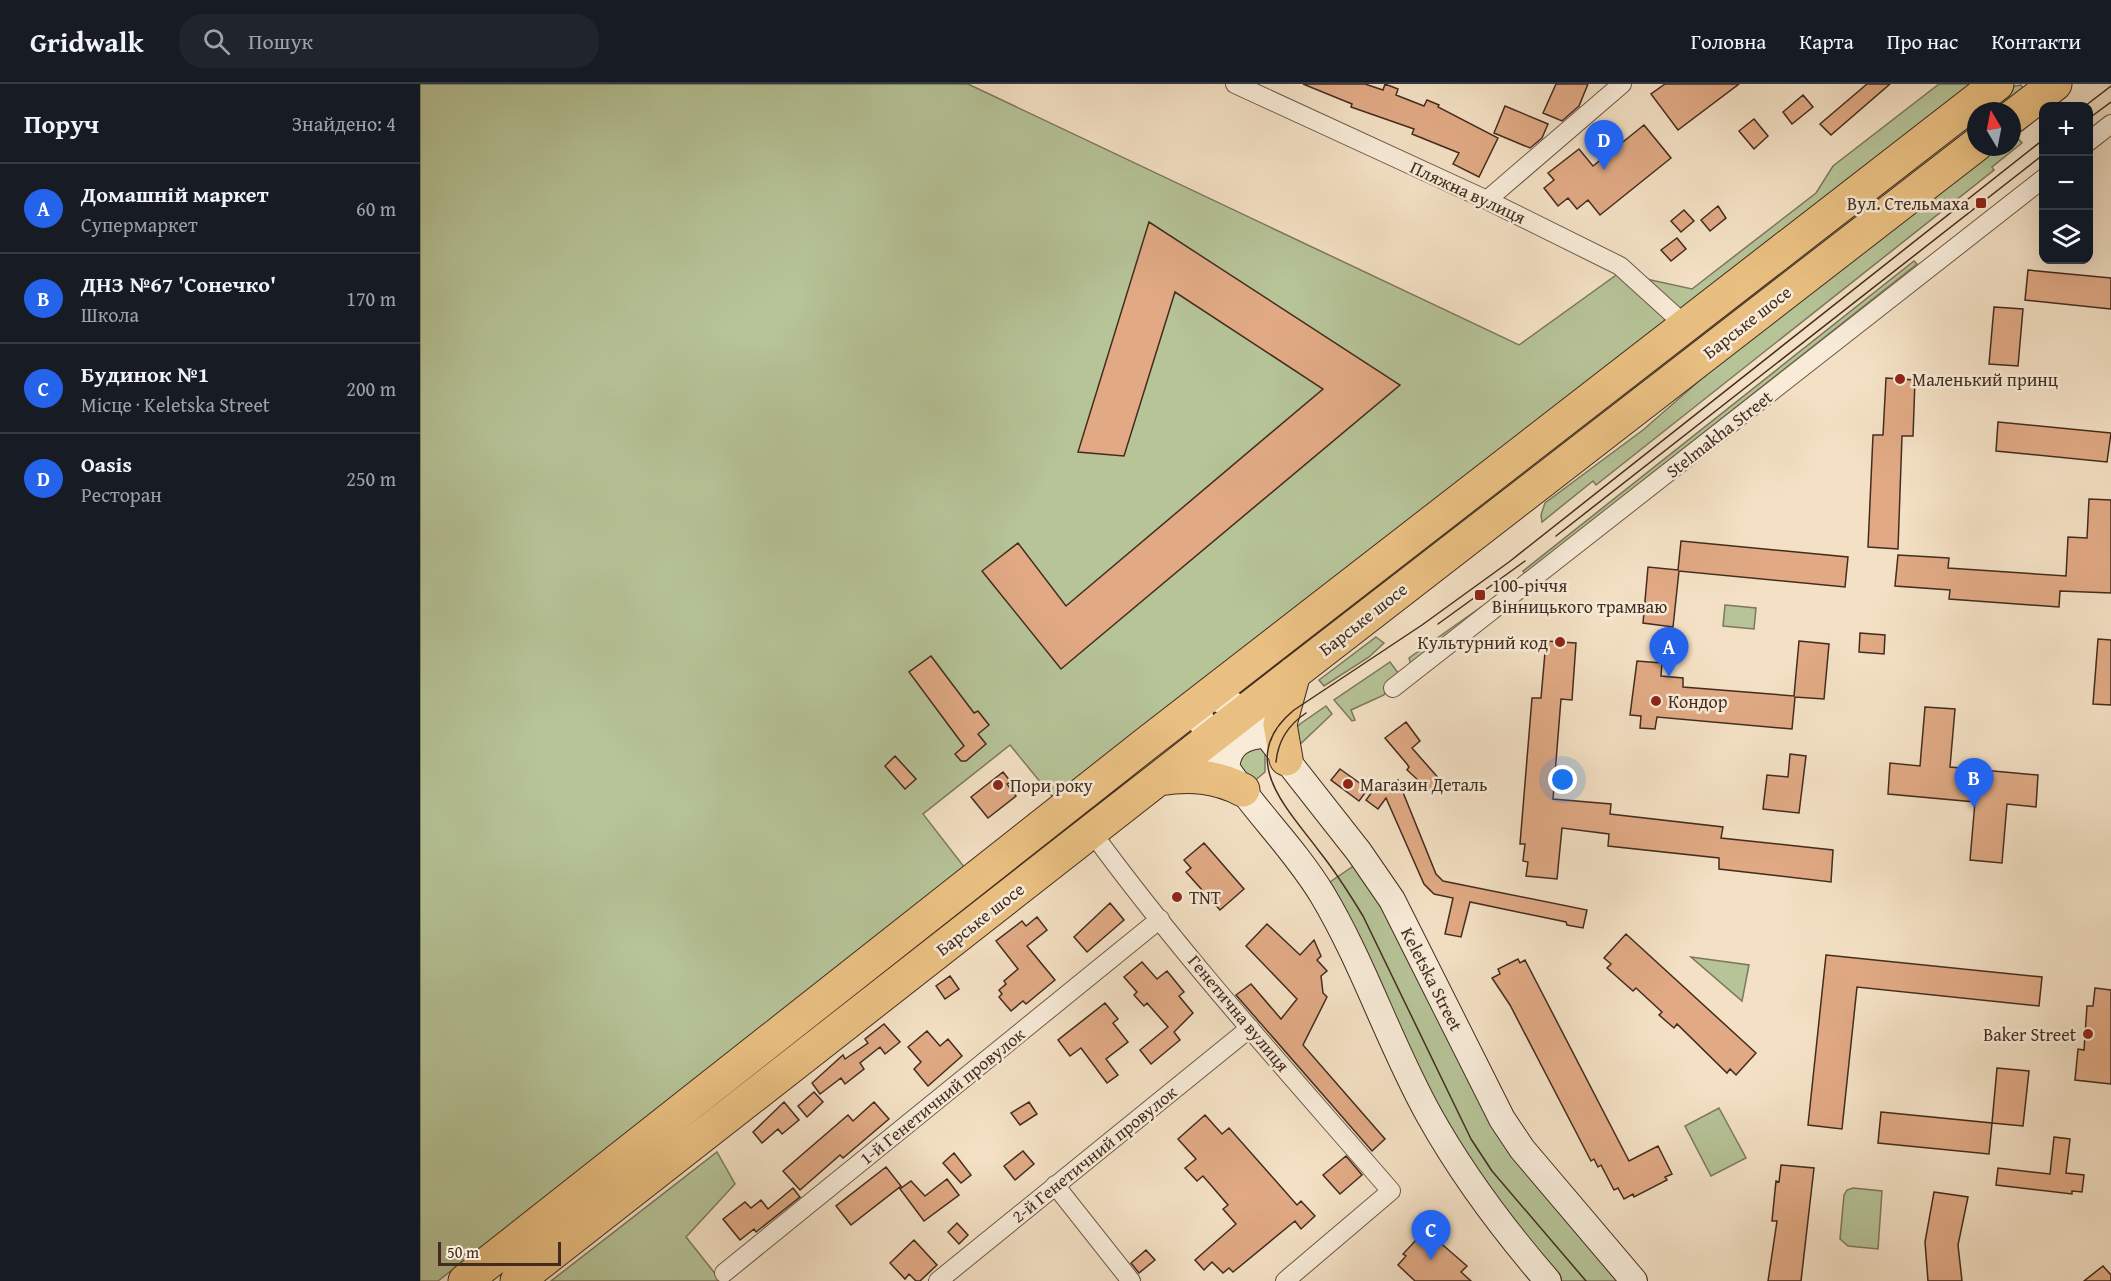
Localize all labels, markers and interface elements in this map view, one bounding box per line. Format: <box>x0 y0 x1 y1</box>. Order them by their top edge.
search box <box>179 14 599 68</box>
text: Gridwalk <box>30 21 143 62</box>
icon: search <box>200 25 233 58</box>
text: Пошук <box>248 25 313 57</box>
text: Головна <box>1691 26 1766 57</box>
text: Карта <box>1799 26 1854 57</box>
text: Про нас <box>1887 26 1958 57</box>
text: Контакти <box>1991 26 2081 57</box>
north arrow <box>1967 102 2021 156</box>
map controls <box>2039 102 2093 264</box>
button: + <box>2039 102 2093 156</box>
text: Поруч <box>24 104 99 143</box>
text: Знайдено: 4 <box>292 109 396 138</box>
pin: D <box>1584 120 1624 170</box>
street label: Пляжна вулиця <box>1406 153 1530 231</box>
button: − <box>2039 156 2093 210</box>
text: Домашній маркет <box>81 178 268 210</box>
place label: Вул. Стельмаха <box>1847 190 1969 217</box>
text: A <box>37 194 50 223</box>
text: 60 m <box>356 194 396 223</box>
marker: Вул. Стельмаха <box>1974 196 1988 210</box>
text: Супермаркет <box>81 210 198 239</box>
button: layers <box>2039 210 2093 264</box>
text: ДНЗ №67 'Сонечко' <box>81 268 276 300</box>
street label: Барське шосе <box>1697 279 1797 365</box>
text: B <box>37 284 50 313</box>
text: 170 m <box>346 284 396 313</box>
text: Школа <box>81 300 139 329</box>
text: Будинок №1 <box>81 358 209 390</box>
place label: Маленький принц <box>1912 366 2058 393</box>
marker: Маленький принц <box>1893 372 1907 386</box>
text: C <box>38 374 49 403</box>
text: 200 m <box>346 374 396 403</box>
street label: Stelmakha Street <box>1660 383 1779 484</box>
text: Місце · Keletska Street <box>81 390 270 419</box>
text: Oasis <box>81 448 132 480</box>
text: D <box>37 464 50 493</box>
text: 250 m <box>346 464 396 493</box>
text: Ресторан <box>81 480 162 509</box>
place label: 100-річчя Вінницького трамваю <box>1492 572 1667 620</box>
street label: Барське шосе <box>1313 576 1413 662</box>
marker: 100-річчя Вінницького трамваю <box>1473 588 1487 602</box>
pin: A <box>1650 628 1688 677</box>
place label: Культурний код <box>1418 629 1548 656</box>
marker: Культурний код <box>1553 635 1567 649</box>
place label: Кондор <box>1668 688 1728 715</box>
marker: Кондор <box>1649 694 1663 708</box>
pin: B <box>1954 758 1994 808</box>
your location <box>1548 765 1577 794</box>
place label: Магазин Деталь <box>1360 771 1487 798</box>
place label: Пори року <box>1010 772 1093 799</box>
marker: Магазин Деталь <box>1341 777 1355 791</box>
marker: Пори року <box>991 778 1005 792</box>
street label: Барське шосе <box>930 876 1030 962</box>
place label: TNT <box>1189 884 1221 911</box>
marker: TNT <box>1170 890 1184 904</box>
street label: Keletska Street <box>1394 922 1470 1036</box>
street label: Генетична вулиця <box>1182 948 1296 1078</box>
street label: 1-й Генетичний провулок <box>853 1020 1031 1171</box>
place label: Baker Street <box>1983 1021 2077 1048</box>
marker: Baker Street <box>2081 1027 2095 1041</box>
street label: 2-й Генетичний провулок <box>1005 1078 1183 1229</box>
pin: C <box>1412 1210 1450 1260</box>
scale bar <box>438 1239 561 1266</box>
text: 50 m <box>447 1240 479 1264</box>

